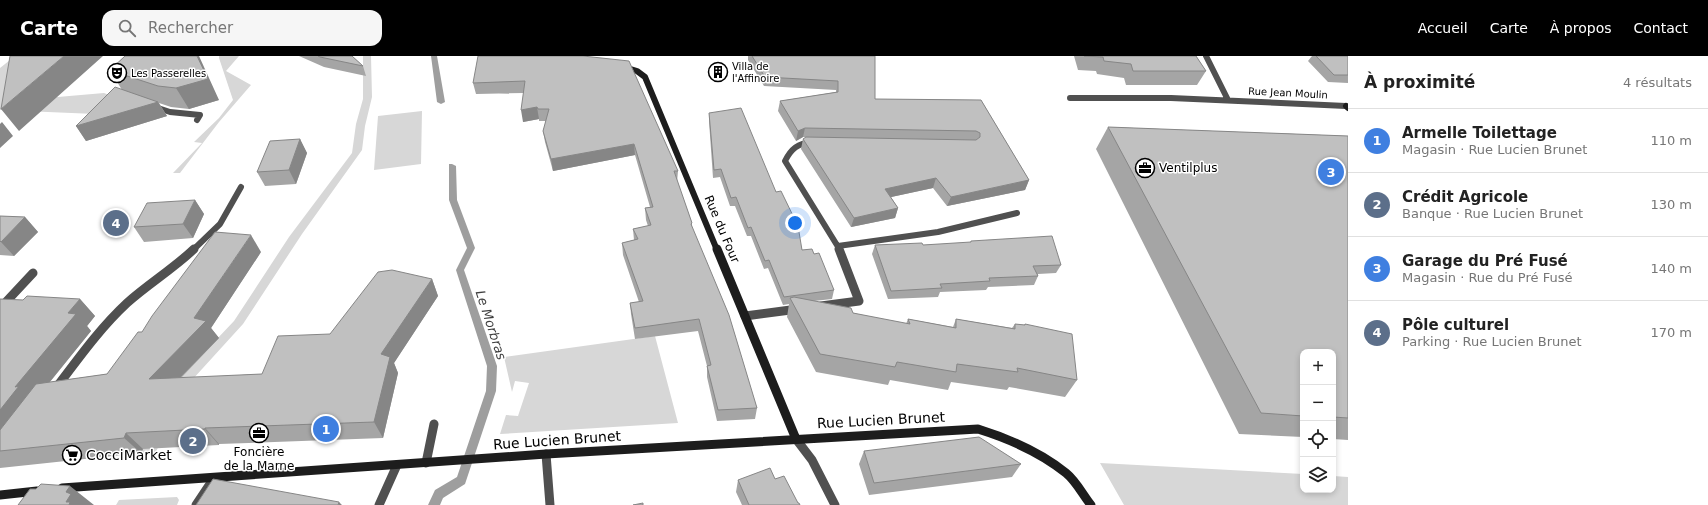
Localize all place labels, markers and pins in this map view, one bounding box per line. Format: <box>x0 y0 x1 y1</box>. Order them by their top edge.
building icon: Villa de l'Affinoire <box>707 61 729 83</box>
place label: Villa de l'Affinoire <box>732 61 779 84</box>
theatre icon: Les Passerelles <box>106 62 128 84</box>
place label: Les Passerelles <box>131 68 206 79</box>
office icon: Ventilplus <box>1134 157 1156 179</box>
pin: 3 <box>1318 157 1344 187</box>
place label: Ventilplus <box>1159 161 1217 175</box>
pin: 4 <box>103 208 129 238</box>
pin: 1 <box>313 414 339 444</box>
office icon: Foncière de la Marne <box>248 422 270 444</box>
pin: 2 <box>180 426 206 456</box>
supermarket icon: CocciMarket <box>61 444 83 466</box>
place label: Foncière de la Marne <box>224 445 294 473</box>
place label: CocciMarket <box>86 447 172 463</box>

